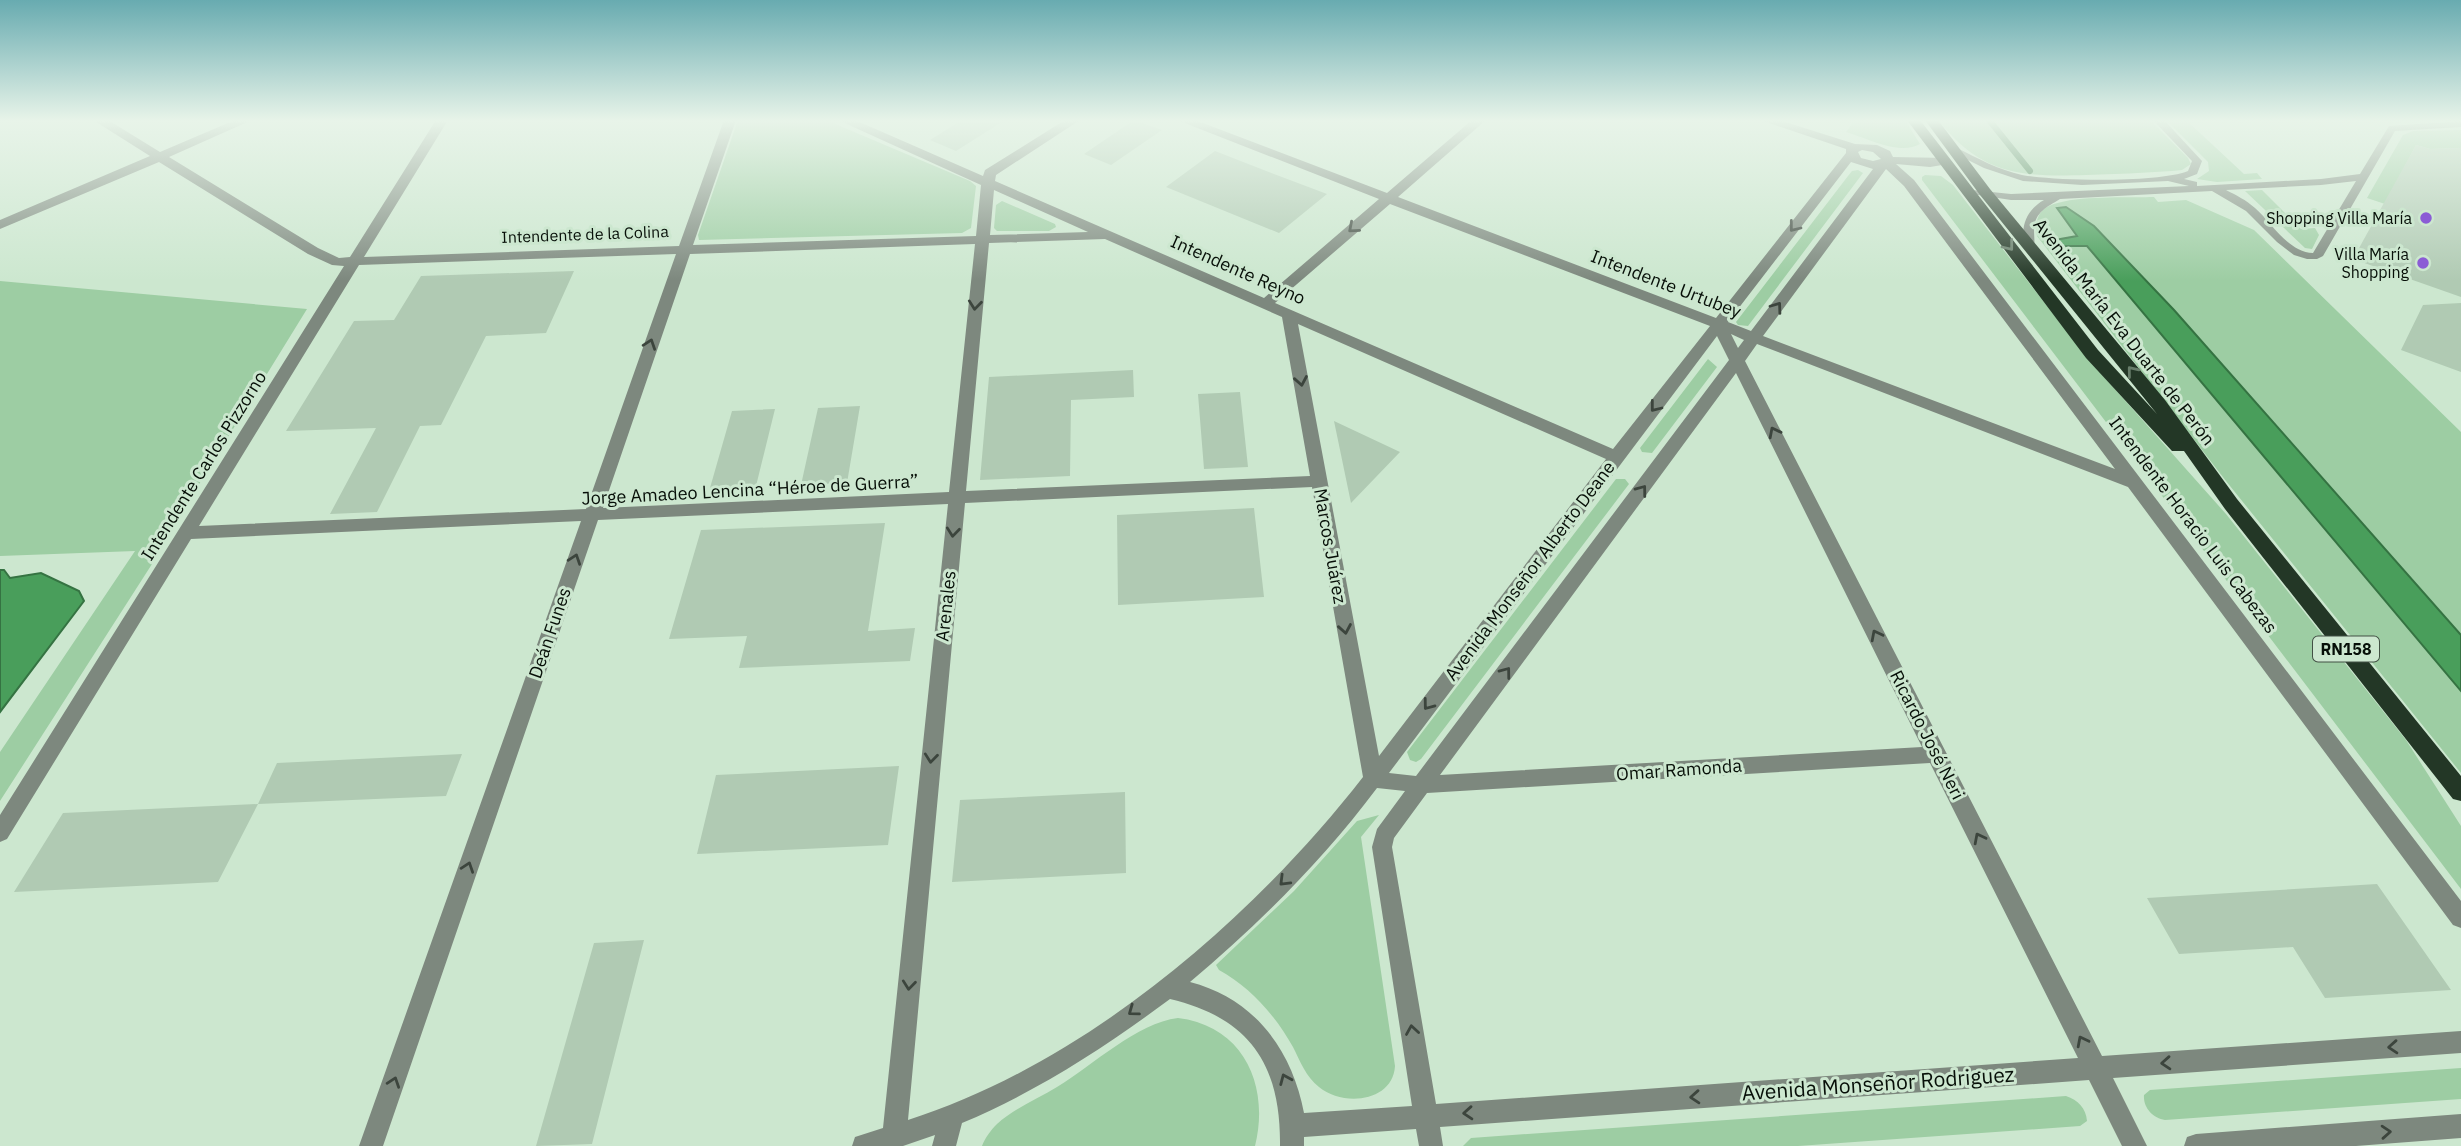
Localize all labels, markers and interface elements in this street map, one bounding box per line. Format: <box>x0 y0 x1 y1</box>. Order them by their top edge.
place label: Shopping Villa María <box>2266 208 2412 228</box>
marker: Shopping Villa María <box>2418 210 2434 226</box>
street label: Avenida María Eva Duarte de Perón <box>2029 214 2220 450</box>
one-way arrow <box>1349 220 1362 232</box>
one-way arrow <box>1790 220 1803 232</box>
street label: Intendente de la Colina <box>501 221 670 247</box>
street label: Intendente Reyno <box>1167 230 1309 310</box>
one-way arrow <box>2001 238 2014 250</box>
street label: Intendente Urtubey <box>1588 244 1745 323</box>
place label: Villa María Shopping <box>2334 244 2410 282</box>
marker: Villa María Shopping <box>2415 255 2431 271</box>
one-way arrow <box>968 300 983 311</box>
one-way arrow <box>1769 302 1782 315</box>
one-way arrow <box>642 339 656 351</box>
one-way arrow <box>2128 366 2140 379</box>
street label: Intendente Carlos Pizzorno <box>136 367 271 565</box>
one-way arrow <box>1293 375 1308 387</box>
one-way arrow <box>1650 399 1663 412</box>
street label: Intendente Horacio Luis Cabezas <box>2104 412 2283 638</box>
one-way arrow <box>1768 427 1782 439</box>
street label: Avenida Monseñor Alberto Deane <box>1439 456 1620 685</box>
street label: Jorge Amadeo Lencina “Héroe de Guerra” <box>581 469 919 510</box>
one-way arrow <box>1634 485 1646 498</box>
street label: Marcos Juárez <box>1309 487 1352 605</box>
one-way arrow <box>946 527 961 538</box>
one-way arrow <box>567 554 581 566</box>
street label: Arenales <box>930 569 961 643</box>
street label: Deán Funes <box>523 584 576 681</box>
one-way arrow <box>1337 623 1352 635</box>
one-way arrow <box>1871 630 1885 643</box>
road number: RN158 <box>2313 636 2379 662</box>
street label: Ricardo José Neri <box>1885 666 1970 803</box>
one-way arrow <box>1498 668 1511 680</box>
one-way arrow <box>1424 697 1437 710</box>
one-way arrow <box>924 753 939 764</box>
street label: Omar Ramonda <box>1615 754 1743 785</box>
one-way arrow <box>1973 833 1987 846</box>
one-way arrow <box>460 861 474 873</box>
one-way arrow <box>1280 873 1293 886</box>
one-way arrow <box>902 980 917 991</box>
one-way arrow <box>1128 1003 1141 1015</box>
one-way arrow <box>1405 1024 1420 1036</box>
one-way arrow <box>2076 1036 2090 1049</box>
one-way arrow <box>2387 1039 2398 1054</box>
one-way arrow <box>2160 1055 2171 1070</box>
street label: Avenida Monseñor Rodriguez <box>1741 1059 2015 1106</box>
one-way arrow <box>1279 1074 1293 1086</box>
one-way arrow <box>386 1076 400 1088</box>
one-way arrow <box>1689 1089 1700 1104</box>
one-way arrow <box>1462 1105 1473 1120</box>
one-way arrow <box>2381 1125 2392 1140</box>

